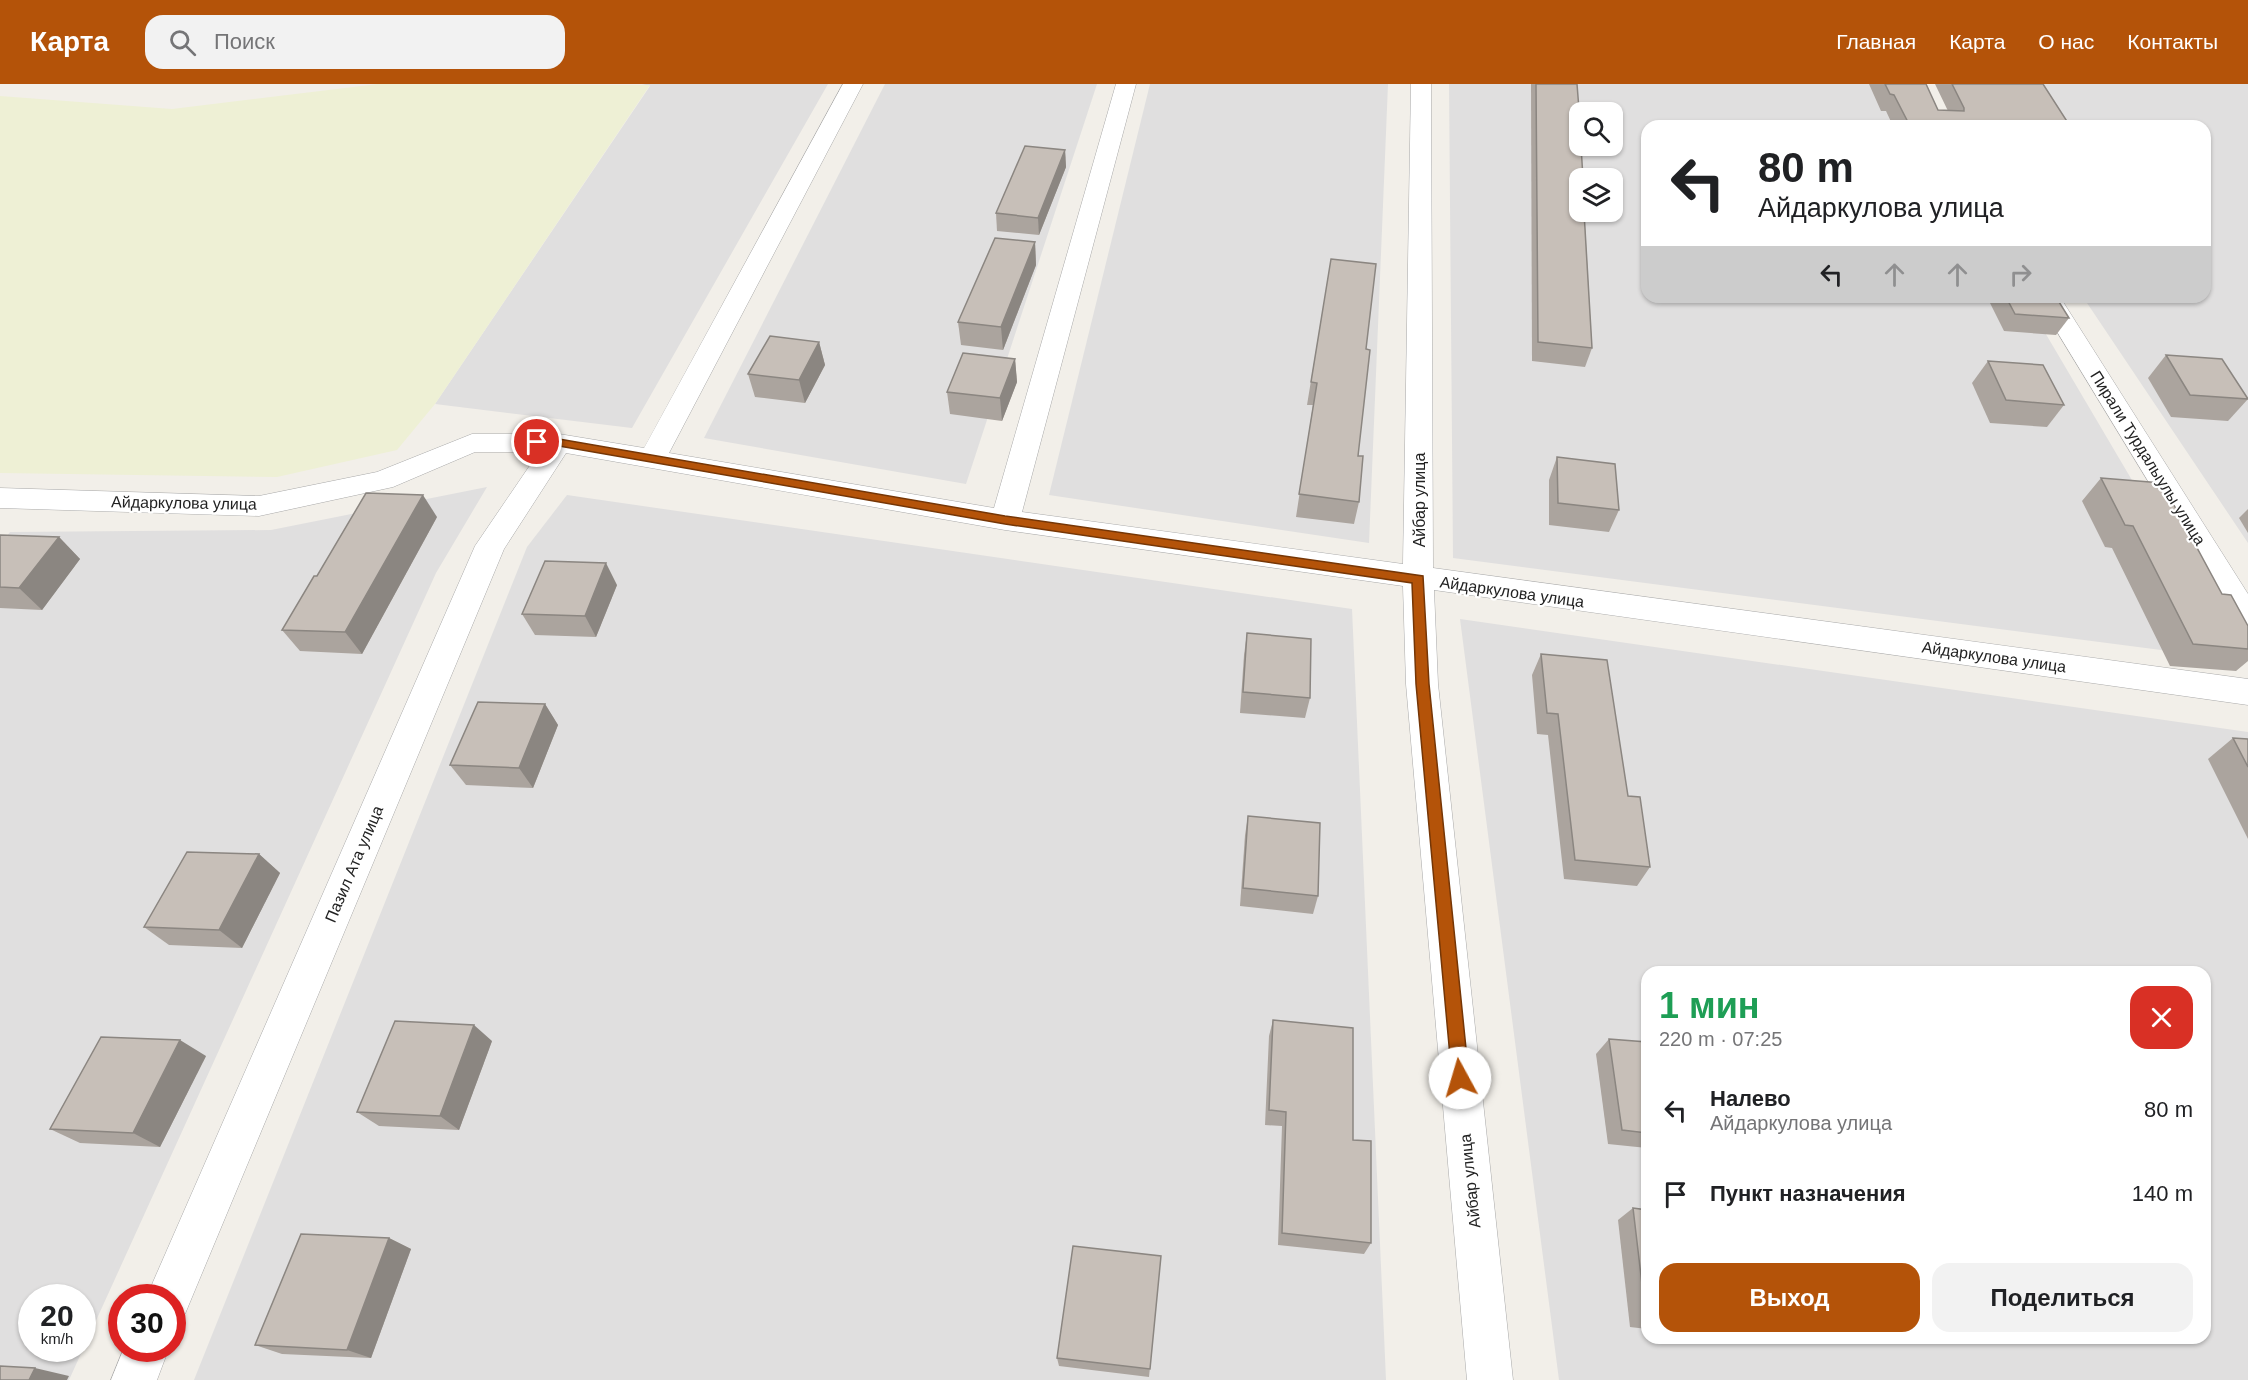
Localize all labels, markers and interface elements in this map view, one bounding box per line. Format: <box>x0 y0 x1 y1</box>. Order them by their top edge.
search box <box>145 15 565 69</box>
text: Карта <box>30 26 109 57</box>
icon: search <box>166 26 199 59</box>
text: Поиск <box>214 29 275 54</box>
text: Главная <box>1836 30 1916 53</box>
text: Карта <box>1949 30 2005 53</box>
text: О нас <box>2038 30 2094 53</box>
text: Контакты <box>2127 30 2218 53</box>
map controls <box>1569 102 1623 222</box>
button: search <box>1569 102 1623 156</box>
icon: left <box>1659 144 1737 222</box>
text: 80 m <box>1758 144 1854 191</box>
button: layers <box>1569 168 1623 222</box>
text: Айдаркулова улица <box>1758 193 2004 223</box>
icon: left <box>1815 258 1848 291</box>
icon: ahead <box>1878 258 1911 291</box>
icon: ahead <box>1941 258 1974 291</box>
icon: right <box>2004 258 2037 291</box>
street label: Пирали Турдалыулы улица <box>2087 368 2209 548</box>
pin <box>511 416 562 467</box>
icon: arrive <box>520 425 553 458</box>
street label: Айбар улица <box>1411 453 1428 547</box>
street label: Айдаркулова улица <box>111 493 257 513</box>
street label: Айдаркулова улица <box>1439 573 1585 611</box>
street label: Айдаркулова улица <box>1921 638 2067 676</box>
street label: Пазил Ата улица <box>322 803 386 925</box>
text: 1 мин <box>1659 985 1760 1026</box>
button: close <box>2130 986 2193 1049</box>
text: 220 m · 07:25 <box>1659 1028 1782 1050</box>
position arrow <box>1428 1046 1492 1110</box>
text: Налево <box>1710 1086 1791 1111</box>
icon: left <box>1659 1094 1692 1127</box>
text: 80 m <box>2144 1097 2193 1122</box>
text: Айдаркулова улица <box>1710 1112 1892 1134</box>
street label: Айбар улица <box>1457 1133 1483 1229</box>
icon: arrive <box>1659 1178 1692 1211</box>
text: Пункт назначения <box>1710 1181 1906 1206</box>
text: 140 m <box>2132 1181 2193 1206</box>
button: Выход <box>1659 1263 1920 1332</box>
button: Поделиться <box>1932 1263 2193 1332</box>
speed limit sign: 30 <box>108 1284 186 1362</box>
text: 20 <box>40 1299 74 1332</box>
text: km/h <box>41 1330 73 1347</box>

